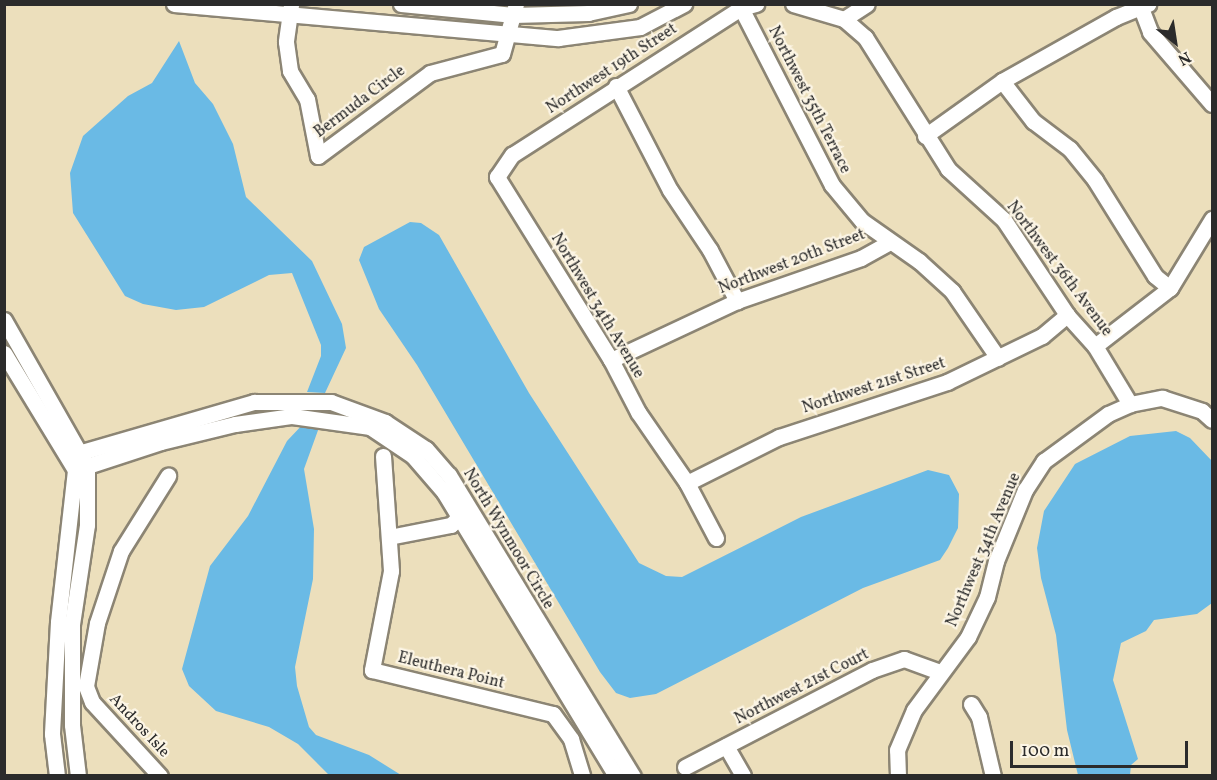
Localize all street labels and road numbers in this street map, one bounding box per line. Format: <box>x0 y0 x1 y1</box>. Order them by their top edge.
street label: Northwest 19th Street <box>543 20 681 118</box>
street label: Northwest 35th Terrace <box>763 23 855 177</box>
street label: Bermuda Circle <box>311 62 409 142</box>
street label: Northwest 36th Avenue <box>1002 198 1116 340</box>
street label: Northwest 20th Street <box>716 225 868 299</box>
street label: Northwest 34th Avenue <box>546 230 648 382</box>
street label: Northwest 21st Street <box>800 354 948 418</box>
street label: North Wynmoor Circle <box>458 465 558 613</box>
street label: Northwest 34th Avenue <box>943 470 1025 630</box>
street label: Northwest 21st Court <box>732 645 872 729</box>
street label: Eleuthera Point <box>396 648 506 694</box>
street label: Andros Isle <box>105 690 173 762</box>

